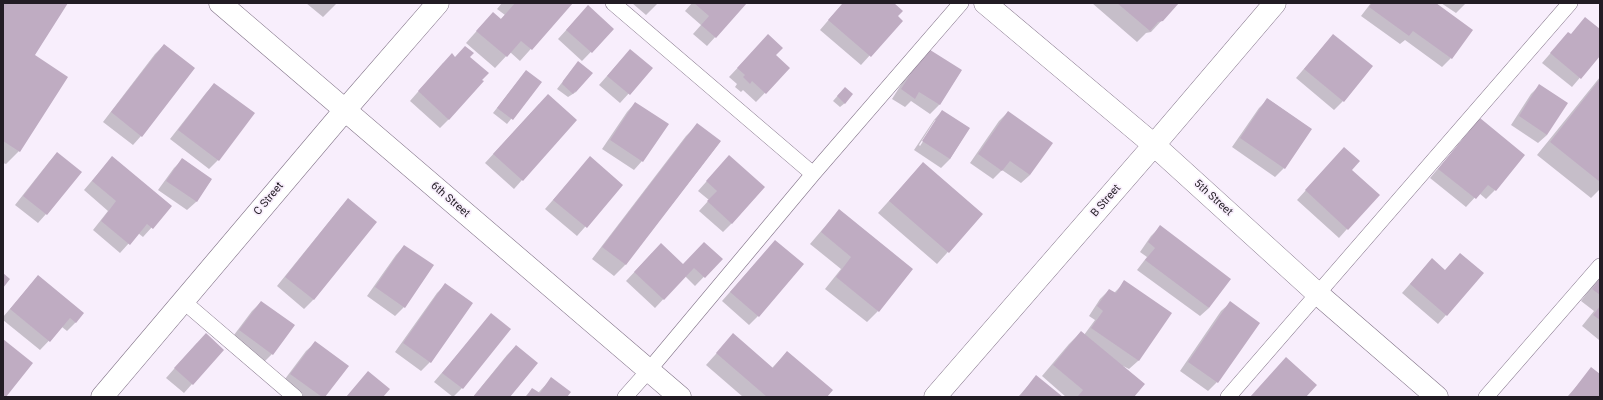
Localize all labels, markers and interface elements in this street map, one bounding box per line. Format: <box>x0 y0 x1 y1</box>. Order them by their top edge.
street label: 5th Street <box>1191 177 1235 219</box>
street label: 6th Street <box>428 179 472 221</box>
street label: C Street <box>251 180 287 218</box>
street label: B Street <box>1088 182 1124 220</box>

